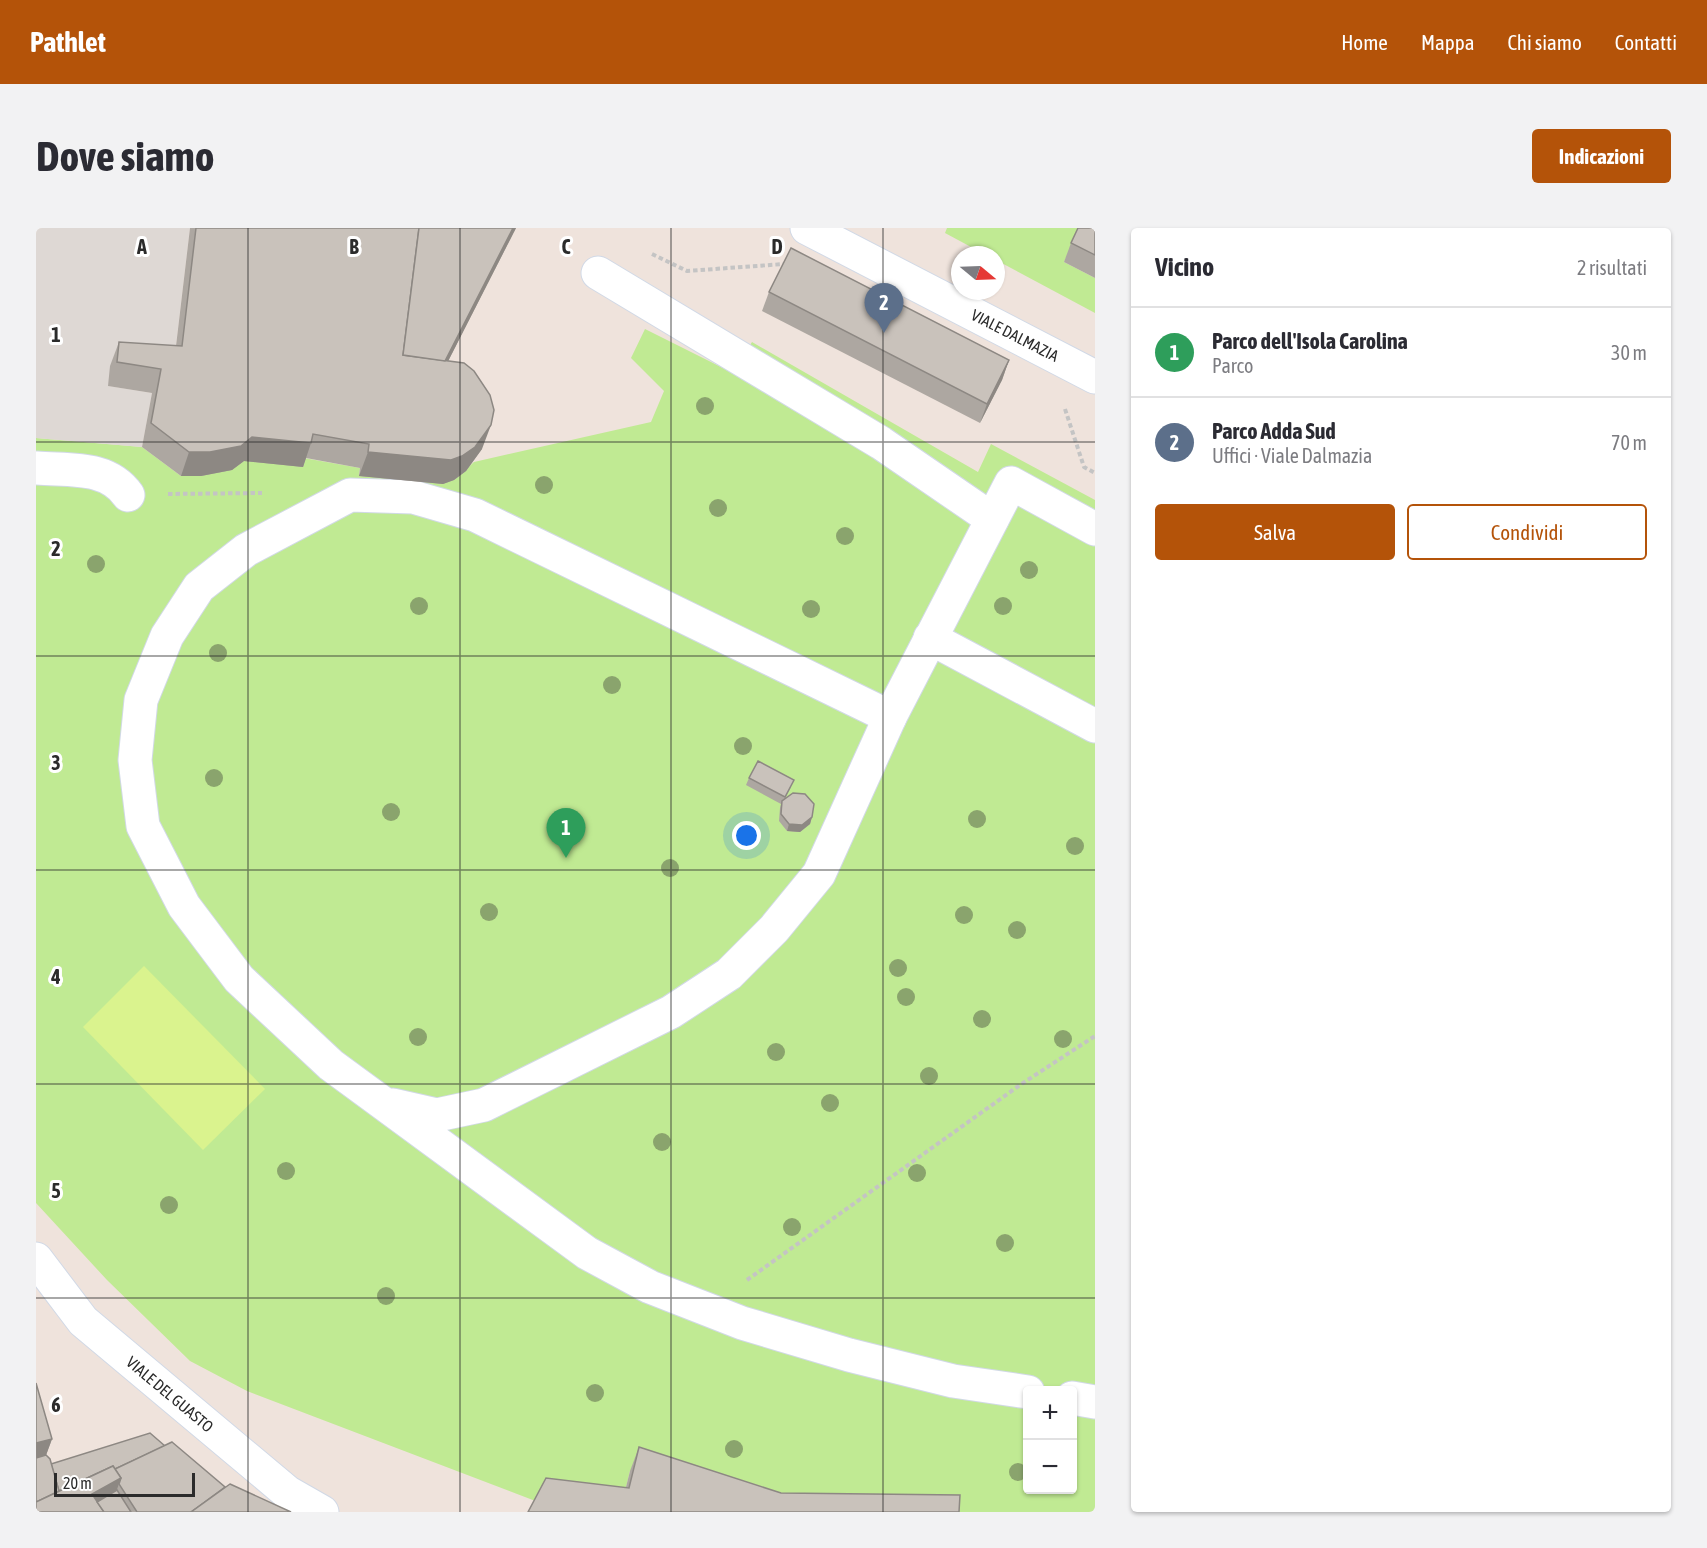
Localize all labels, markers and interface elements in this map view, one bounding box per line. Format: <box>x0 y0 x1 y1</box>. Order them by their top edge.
text: Pathlet <box>30 26 106 58</box>
text: Home <box>1341 30 1388 54</box>
text: Mappa <box>1421 30 1474 54</box>
text: Chi siamo <box>1507 30 1582 54</box>
text: Contatti <box>1615 30 1677 54</box>
button: Indicazioni <box>1532 129 1671 183</box>
text: Dove siamo <box>36 132 215 180</box>
text: A <box>136 235 147 258</box>
text: B <box>349 235 359 258</box>
text: C <box>562 235 571 258</box>
text: D <box>771 235 783 258</box>
north arrow <box>951 246 1005 300</box>
text: Vicino <box>1155 252 1214 282</box>
text: 2 risultati <box>1577 256 1647 279</box>
pin: 2 <box>864 284 904 333</box>
street label: VIALE DALMAZIA <box>968 305 1062 365</box>
text: 1 <box>51 323 61 346</box>
text: Parco dell'Isola Carolina <box>1212 328 1408 354</box>
text: 1 <box>1170 341 1179 364</box>
text: 30 m <box>1611 341 1647 364</box>
text: Parco <box>1212 354 1253 377</box>
text: Parco Adda Sud <box>1212 418 1336 444</box>
text: 2 <box>1170 431 1179 454</box>
text: 70 m <box>1611 431 1647 454</box>
text: Uffici · Viale Dalmazia <box>1212 444 1372 467</box>
button: Salva <box>1155 504 1395 560</box>
button: Condividi <box>1407 504 1647 560</box>
text: 2 <box>51 537 61 560</box>
text: 3 <box>51 751 61 774</box>
pin: 1 <box>546 808 586 858</box>
your location <box>732 821 761 850</box>
text: 4 <box>50 965 61 988</box>
text: 5 <box>51 1179 61 1202</box>
street label: VIALE DEL GUASTO <box>123 1353 217 1435</box>
map controls <box>1023 1386 1077 1494</box>
button: + <box>1023 1386 1077 1440</box>
text: 6 <box>51 1393 61 1416</box>
button: − <box>1023 1440 1077 1494</box>
scale bar <box>54 1470 195 1498</box>
text: 20 m <box>63 1474 92 1492</box>

